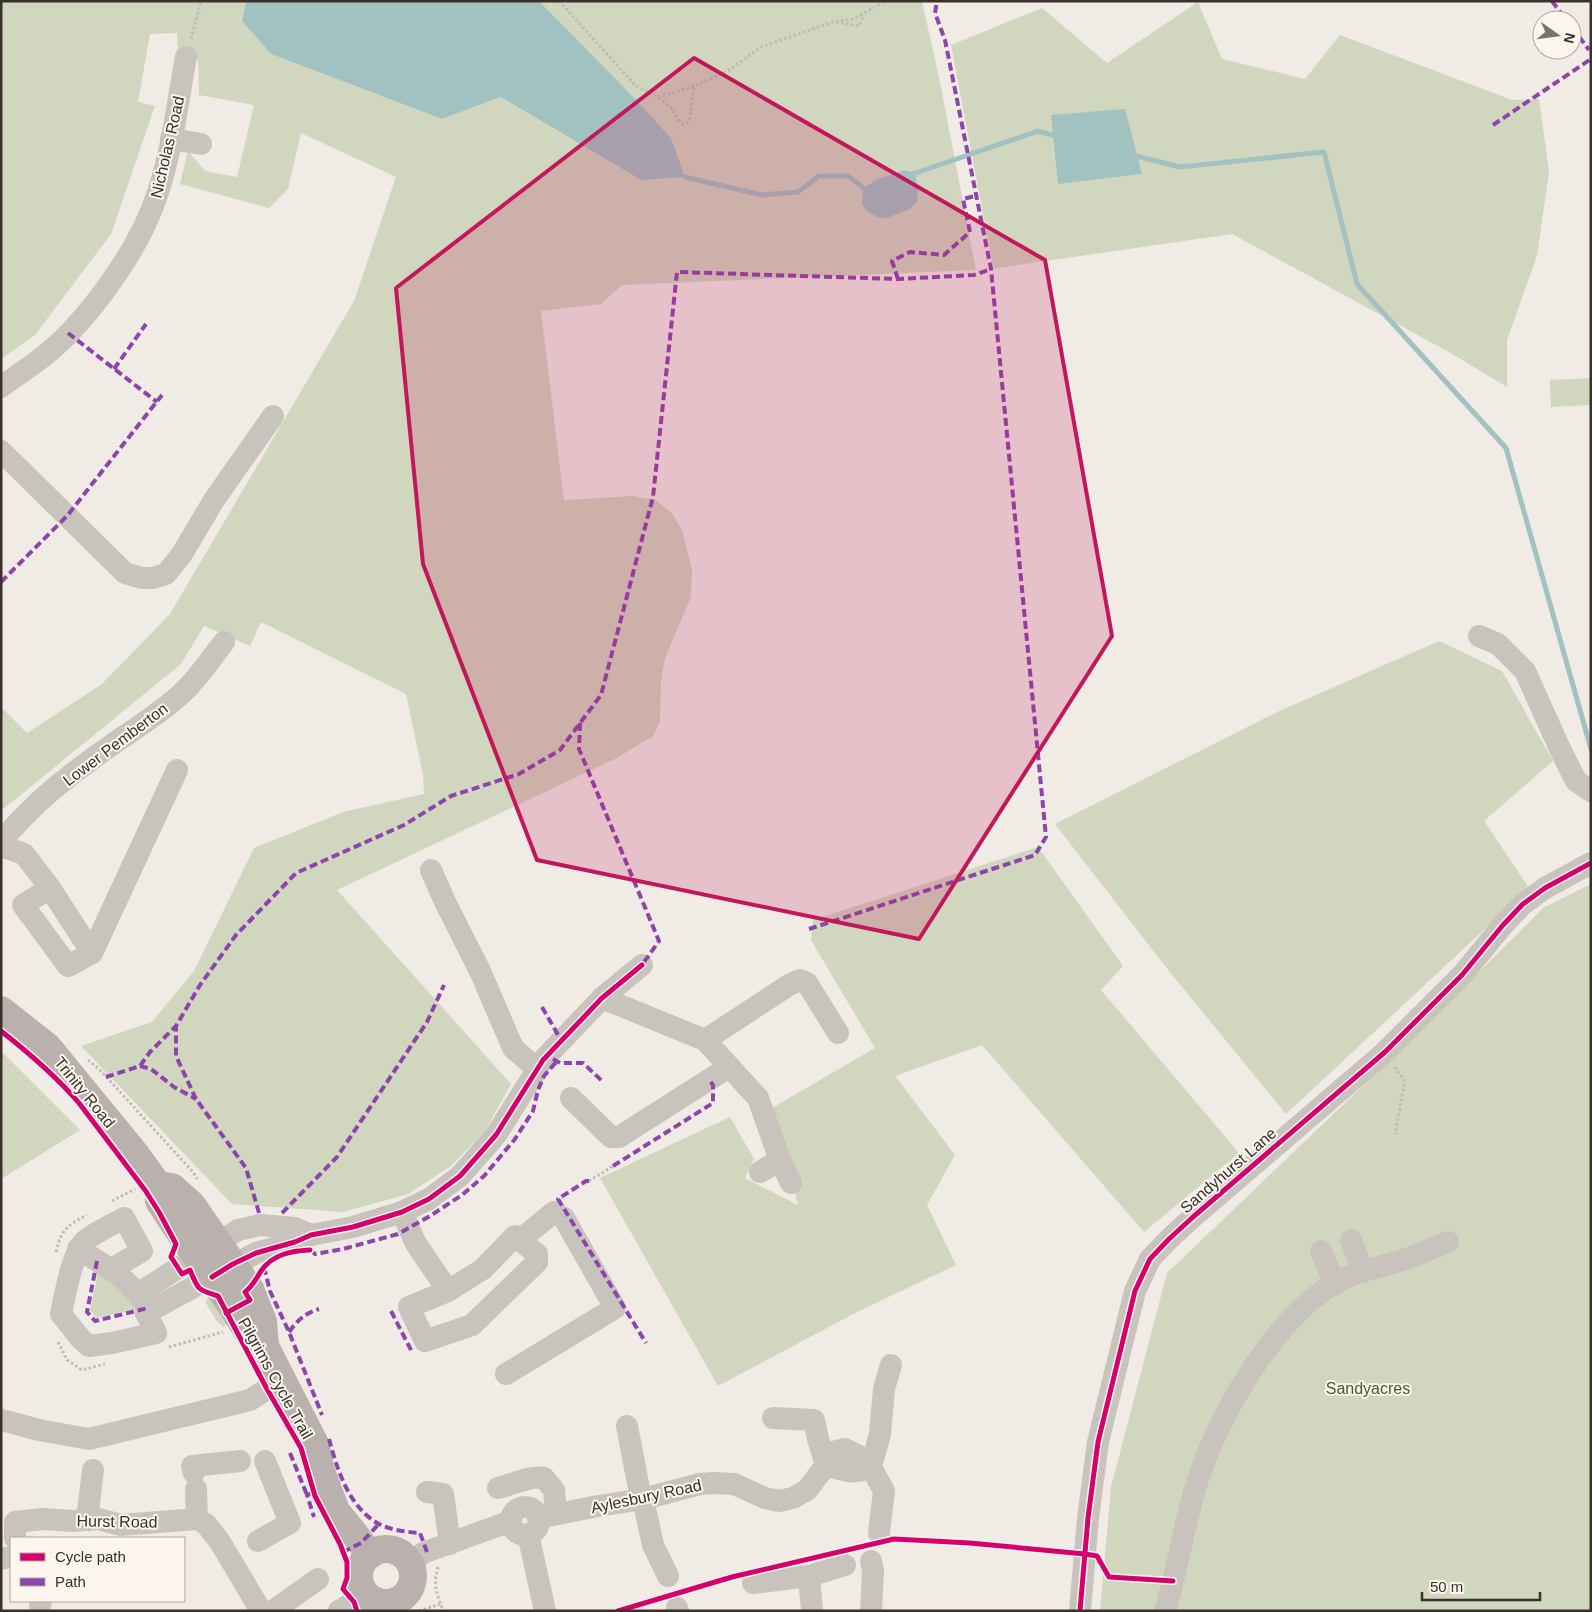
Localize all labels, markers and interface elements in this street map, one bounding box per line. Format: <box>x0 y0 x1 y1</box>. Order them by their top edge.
north arrow <box>1532 10 1582 60</box>
text: N <box>1561 31 1579 45</box>
street label: Nicholas Road <box>148 95 187 200</box>
street label: Lower Pemberton <box>60 700 171 789</box>
street label: Trinity Road <box>51 1054 118 1131</box>
street label: Sandyhurst Lane <box>1177 1124 1280 1216</box>
street label: Pilgrims Cycle Trail <box>235 1315 316 1442</box>
park label: Sandyacres <box>1326 1380 1410 1397</box>
street label: Aylesbury Road <box>589 1476 703 1517</box>
street label: Hurst Road <box>76 1512 158 1531</box>
legend <box>10 1537 185 1602</box>
text: Cycle path <box>55 1548 126 1565</box>
scale bar <box>1422 1570 1540 1602</box>
text: Path <box>55 1573 86 1590</box>
text: 50 m <box>1430 1578 1463 1595</box>

